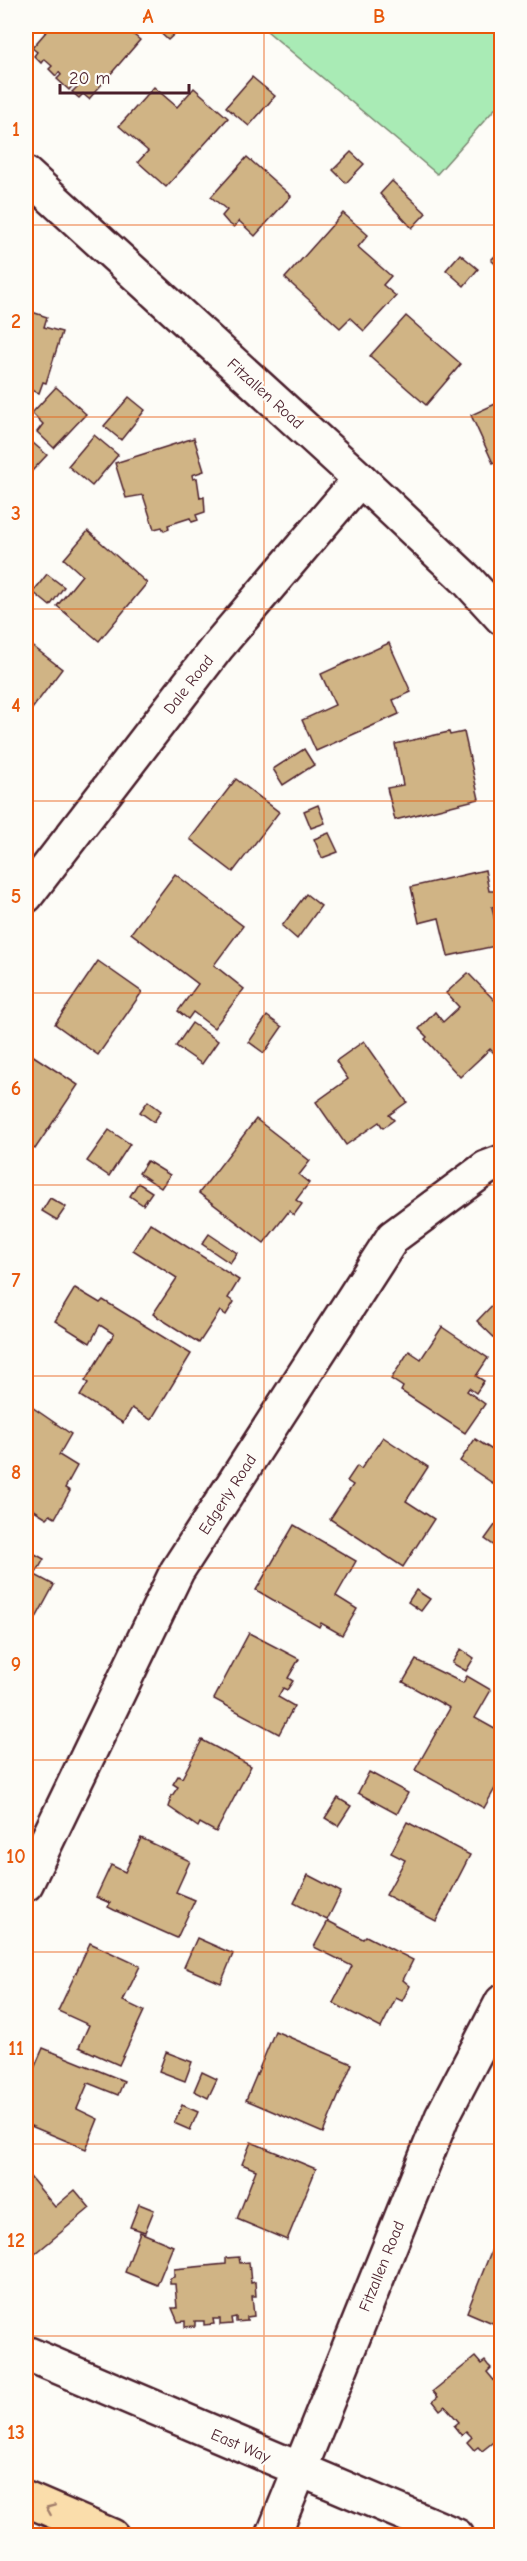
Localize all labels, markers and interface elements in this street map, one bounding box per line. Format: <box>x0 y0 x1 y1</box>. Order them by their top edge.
text: A <box>142 5 154 28</box>
text: B <box>373 5 385 28</box>
scale bar <box>60 57 189 95</box>
text: 20 m <box>69 68 110 89</box>
text: 1 <box>12 118 20 141</box>
text: 2 <box>11 310 21 333</box>
street label: Fitzallen Road <box>224 355 307 433</box>
text: 3 <box>11 502 21 525</box>
street label: Dale Road <box>160 652 217 718</box>
text: 4 <box>11 694 21 717</box>
text: 5 <box>11 885 21 908</box>
text: 6 <box>11 1077 21 1100</box>
text: 7 <box>12 1269 21 1292</box>
street label: Edgerly Road <box>195 1451 260 1538</box>
text: 8 <box>11 1461 21 1484</box>
text: 9 <box>11 1653 21 1676</box>
text: 10 <box>6 1845 26 1868</box>
text: 11 <box>8 2037 24 2060</box>
street label: Fitzallen Road <box>356 2218 408 2314</box>
text: 12 <box>7 2229 25 2252</box>
text: 13 <box>7 2421 25 2444</box>
street label: East Way <box>208 2425 274 2467</box>
one-way arrow <box>45 2504 56 2516</box>

